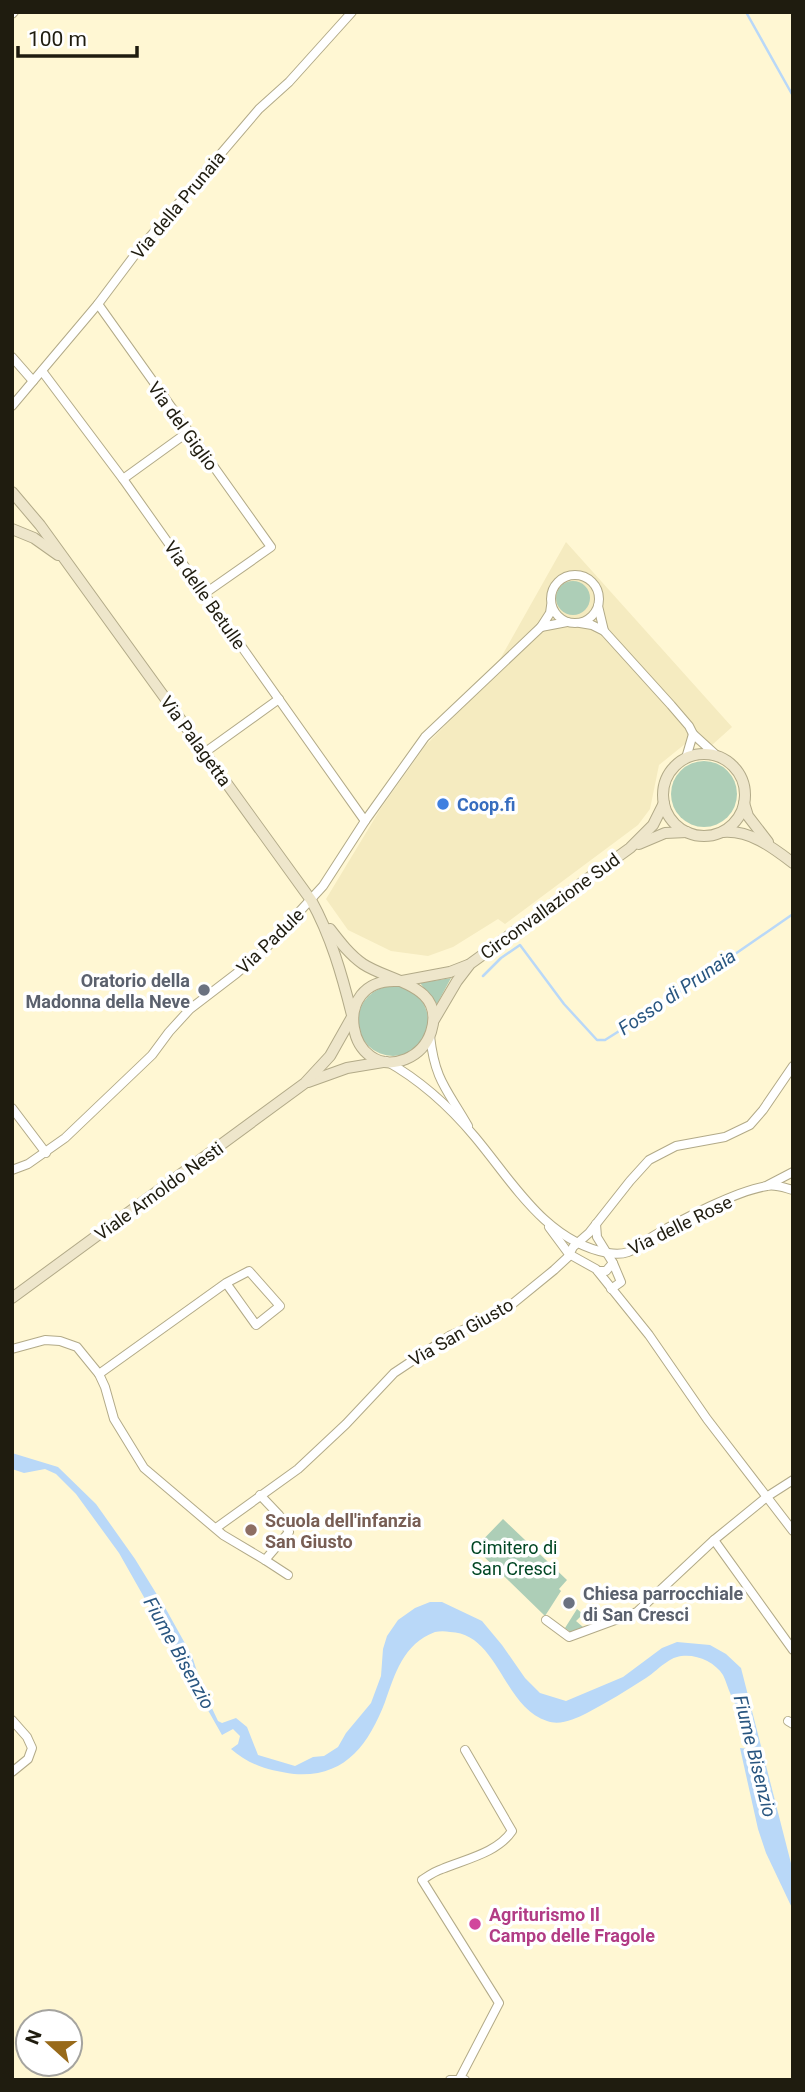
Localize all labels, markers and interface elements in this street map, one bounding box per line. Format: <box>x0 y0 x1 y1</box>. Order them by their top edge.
scale bar <box>18 14 136 58</box>
text: 100 m <box>28 27 87 51</box>
street label: Via della Prunaia <box>127 147 229 263</box>
street label: Via del Giglio <box>144 378 222 474</box>
street label: Via delle Betulle <box>160 537 250 653</box>
street label: Via Palagetta <box>156 692 236 790</box>
place label: Coop.fi <box>457 794 515 815</box>
marker: Coop.fi <box>435 796 451 812</box>
street label: Circonvallazione Sud <box>476 848 624 964</box>
street label: Via Padule <box>232 904 308 978</box>
water label: Fosso di Prunaia <box>614 944 740 1040</box>
place label: Oratorio della Madonna della Neve <box>26 970 190 1012</box>
marker: Oratorio della Madonna della Neve <box>196 982 212 998</box>
street label: Viale Arnoldo Nesti <box>91 1137 227 1245</box>
street label: Via delle Rose <box>625 1191 735 1259</box>
street label: Via San Giusto <box>405 1294 517 1370</box>
place label: Scuola dell'infanzia San Giusto <box>265 1510 422 1552</box>
marker: Scuola dell'infanzia San Giusto <box>243 1522 259 1538</box>
park label: Cimitero di San Cresci <box>471 1537 557 1579</box>
place label: Chiesa parrocchiale di San Cresci <box>583 1583 744 1625</box>
water label: Fiume Bisenzio <box>139 1593 219 1713</box>
marker: Chiesa parrocchiale di San Cresci <box>561 1595 577 1611</box>
water label: Fiume Bisenzio <box>729 1693 781 1819</box>
place label: Agriturismo Il Campo delle Fragole <box>489 1904 655 1946</box>
marker: Agriturismo Il Campo delle Fragole <box>467 1916 483 1932</box>
north arrow <box>14 2008 84 2078</box>
text: N <box>20 2027 47 2047</box>

